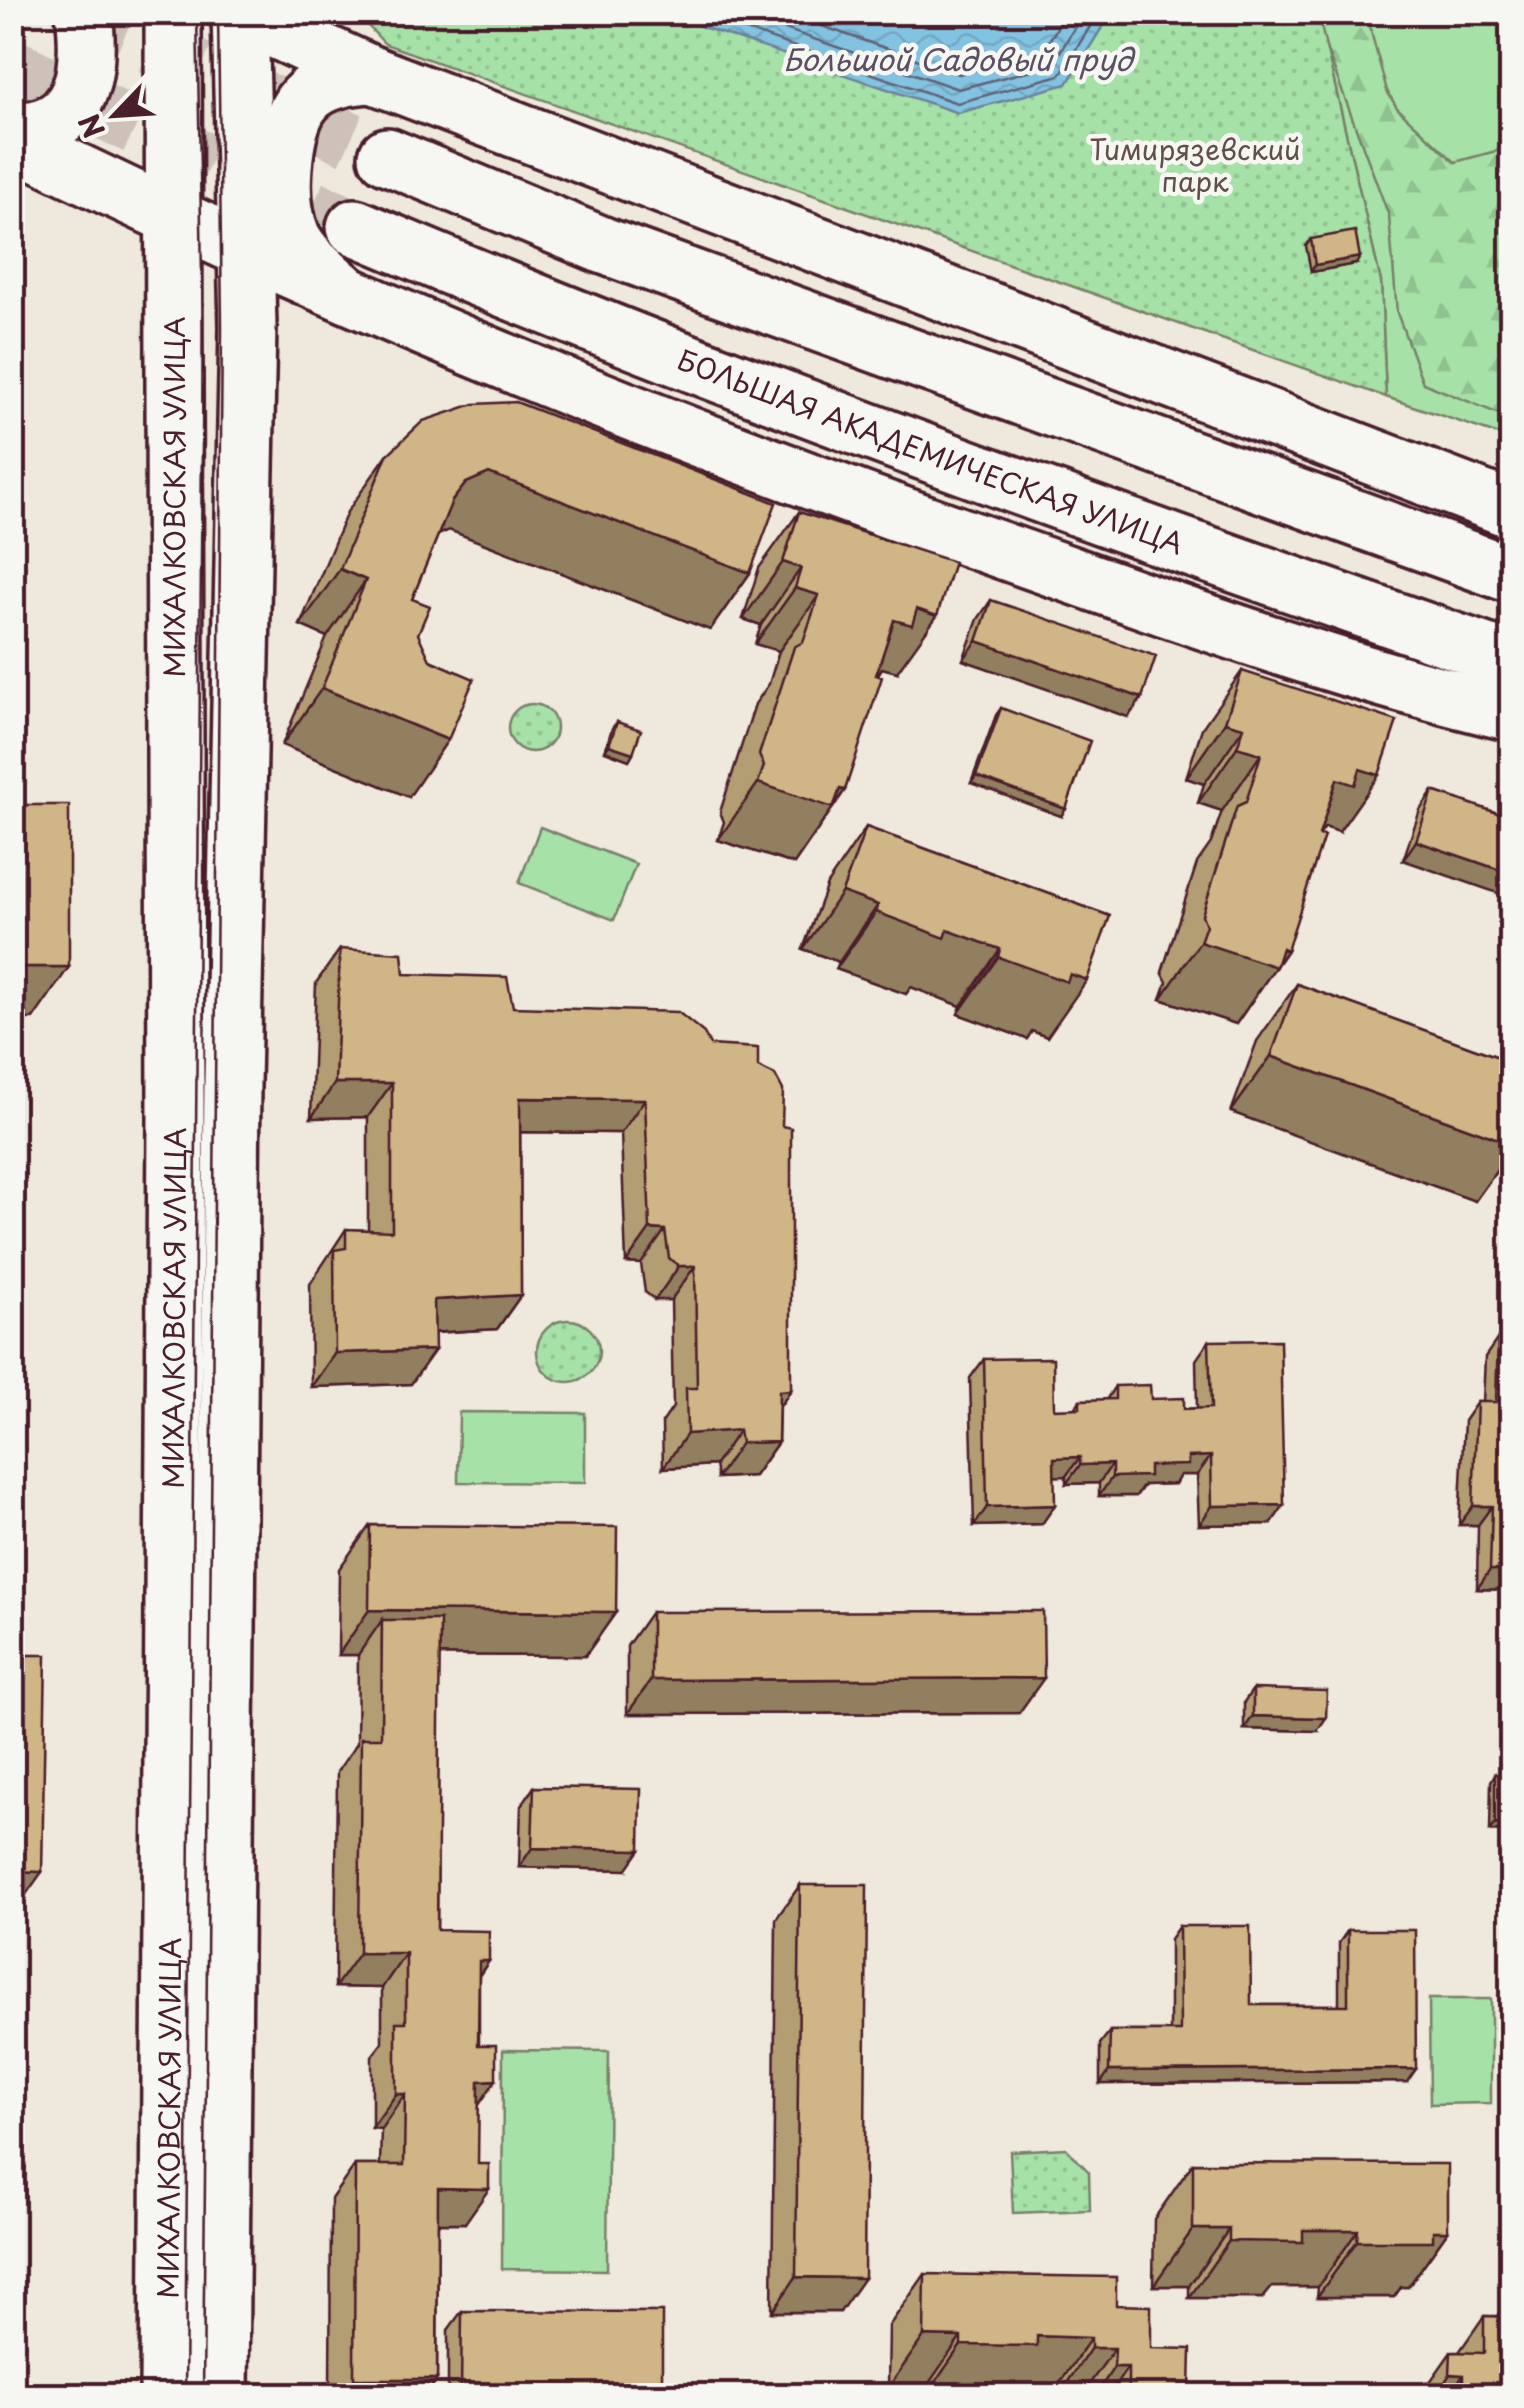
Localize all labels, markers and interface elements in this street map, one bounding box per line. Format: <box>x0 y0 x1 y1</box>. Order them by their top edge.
water label: Большой Садовый пруд <box>783 36 1136 81</box>
north arrow <box>65 65 165 165</box>
text: N <box>67 107 115 145</box>
park label: Тимирязевский парк <box>1089 127 1301 202</box>
street label: МИХАЛКОВСКАЯ УЛИЦА <box>152 316 195 678</box>
street label: БОЛЬШАЯ АКАДЕМИЧЕСКАЯ УЛИЦА <box>672 337 1190 564</box>
street label: МИХАЛКОВСКАЯ УЛИЦА <box>151 1127 196 1489</box>
street label: МИХАЛКОВСКАЯ УЛИЦА <box>146 1937 191 2299</box>

